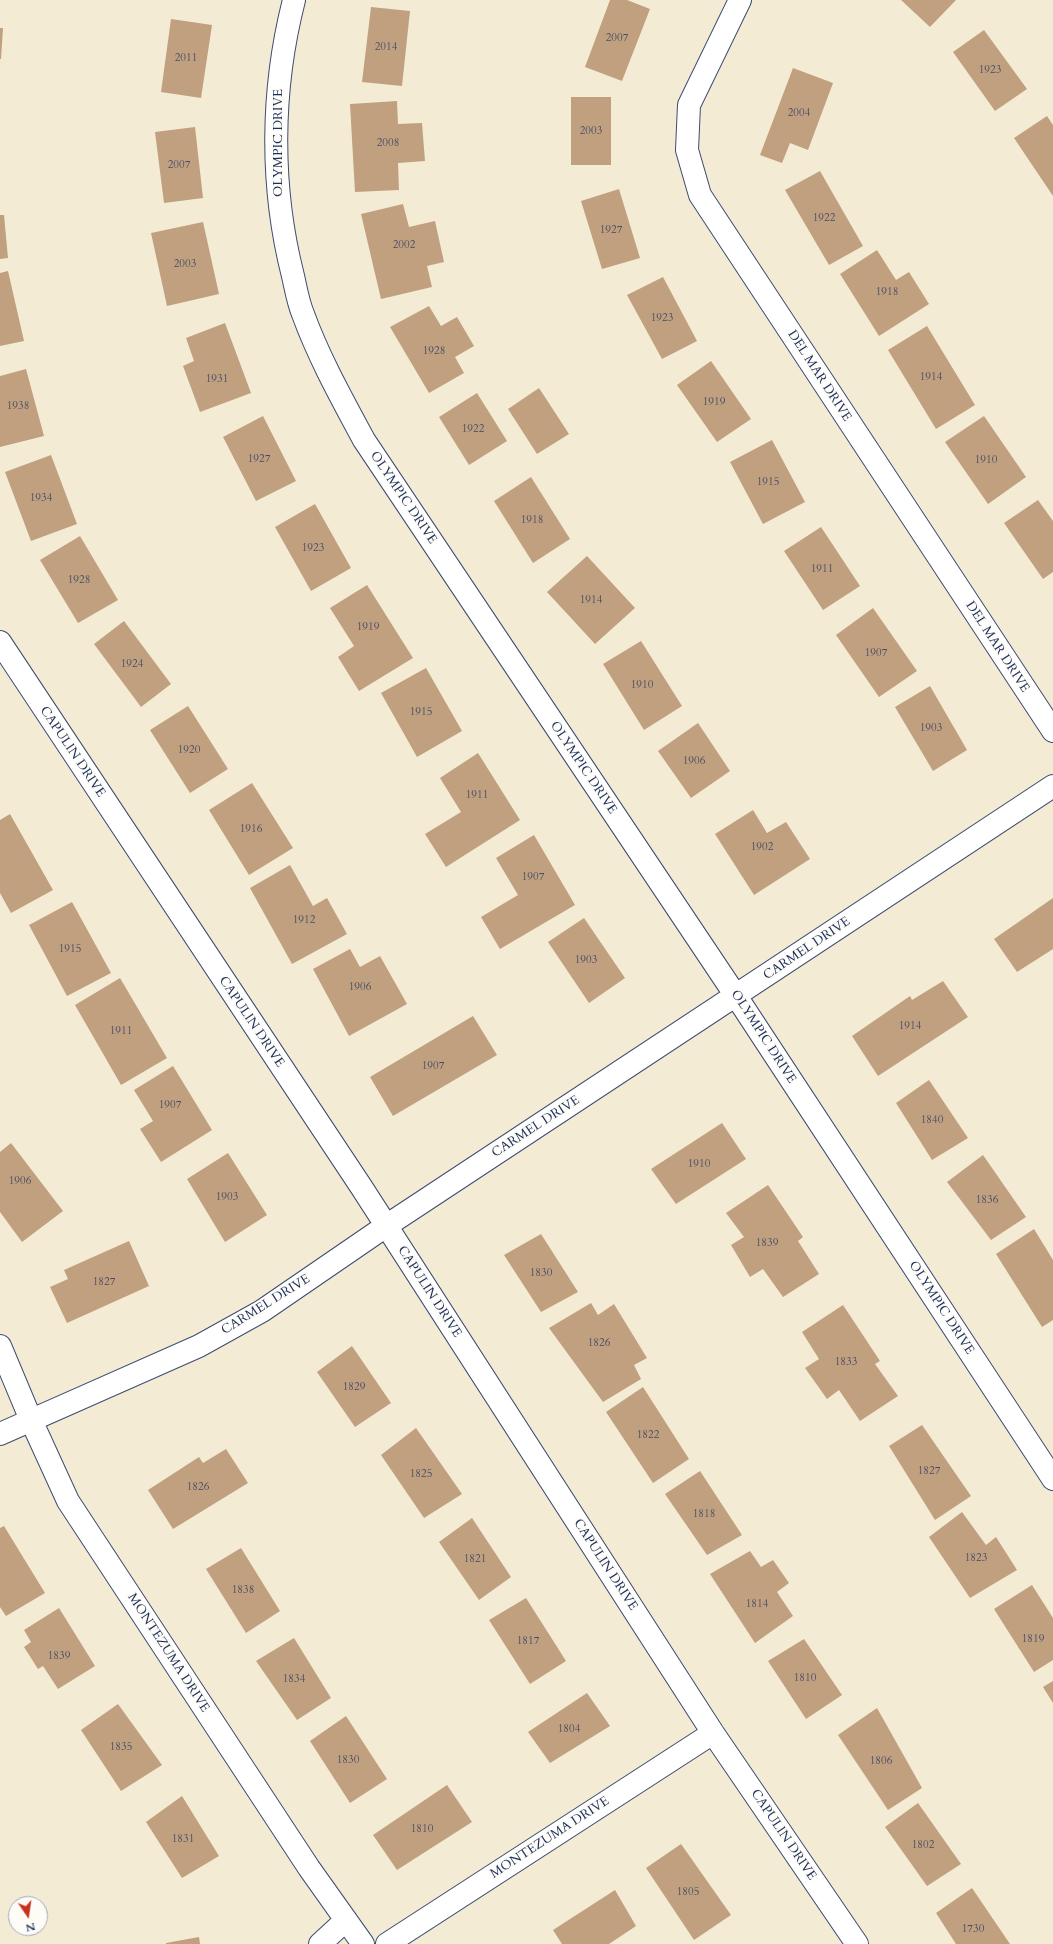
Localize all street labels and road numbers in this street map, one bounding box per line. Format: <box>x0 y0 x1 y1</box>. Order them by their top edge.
street label: OLYMPIC DRIVE <box>271 89 287 197</box>
street label: DEL MAR DRIVE <box>784 328 854 424</box>
street label: OLYMPIC DRIVE <box>366 449 440 547</box>
street label: DEL MAR DRIVE <box>962 599 1032 695</box>
street label: CAPULIN DRIVE <box>36 704 108 800</box>
street label: OLYMPIC DRIVE <box>546 719 620 817</box>
street label: CARMEL DRIVE <box>761 914 853 984</box>
street label: CAPULIN DRIVE <box>215 974 287 1070</box>
street label: OLYMPIC DRIVE <box>727 987 799 1087</box>
street label: CARMEL DRIVE <box>489 1093 583 1161</box>
street label: CAPULIN DRIVE <box>394 1243 464 1341</box>
street label: OLYMPIC DRIVE <box>905 1258 977 1358</box>
street label: CARMEL DRIVE <box>219 1272 313 1338</box>
street label: CAPULIN DRIVE <box>570 1516 640 1614</box>
street label: MONTEZUMA DRIVE <box>124 1591 212 1715</box>
street label: CAPULIN DRIVE <box>747 1787 819 1883</box>
street label: MONTEZUMA DRIVE <box>488 1794 612 1882</box>

